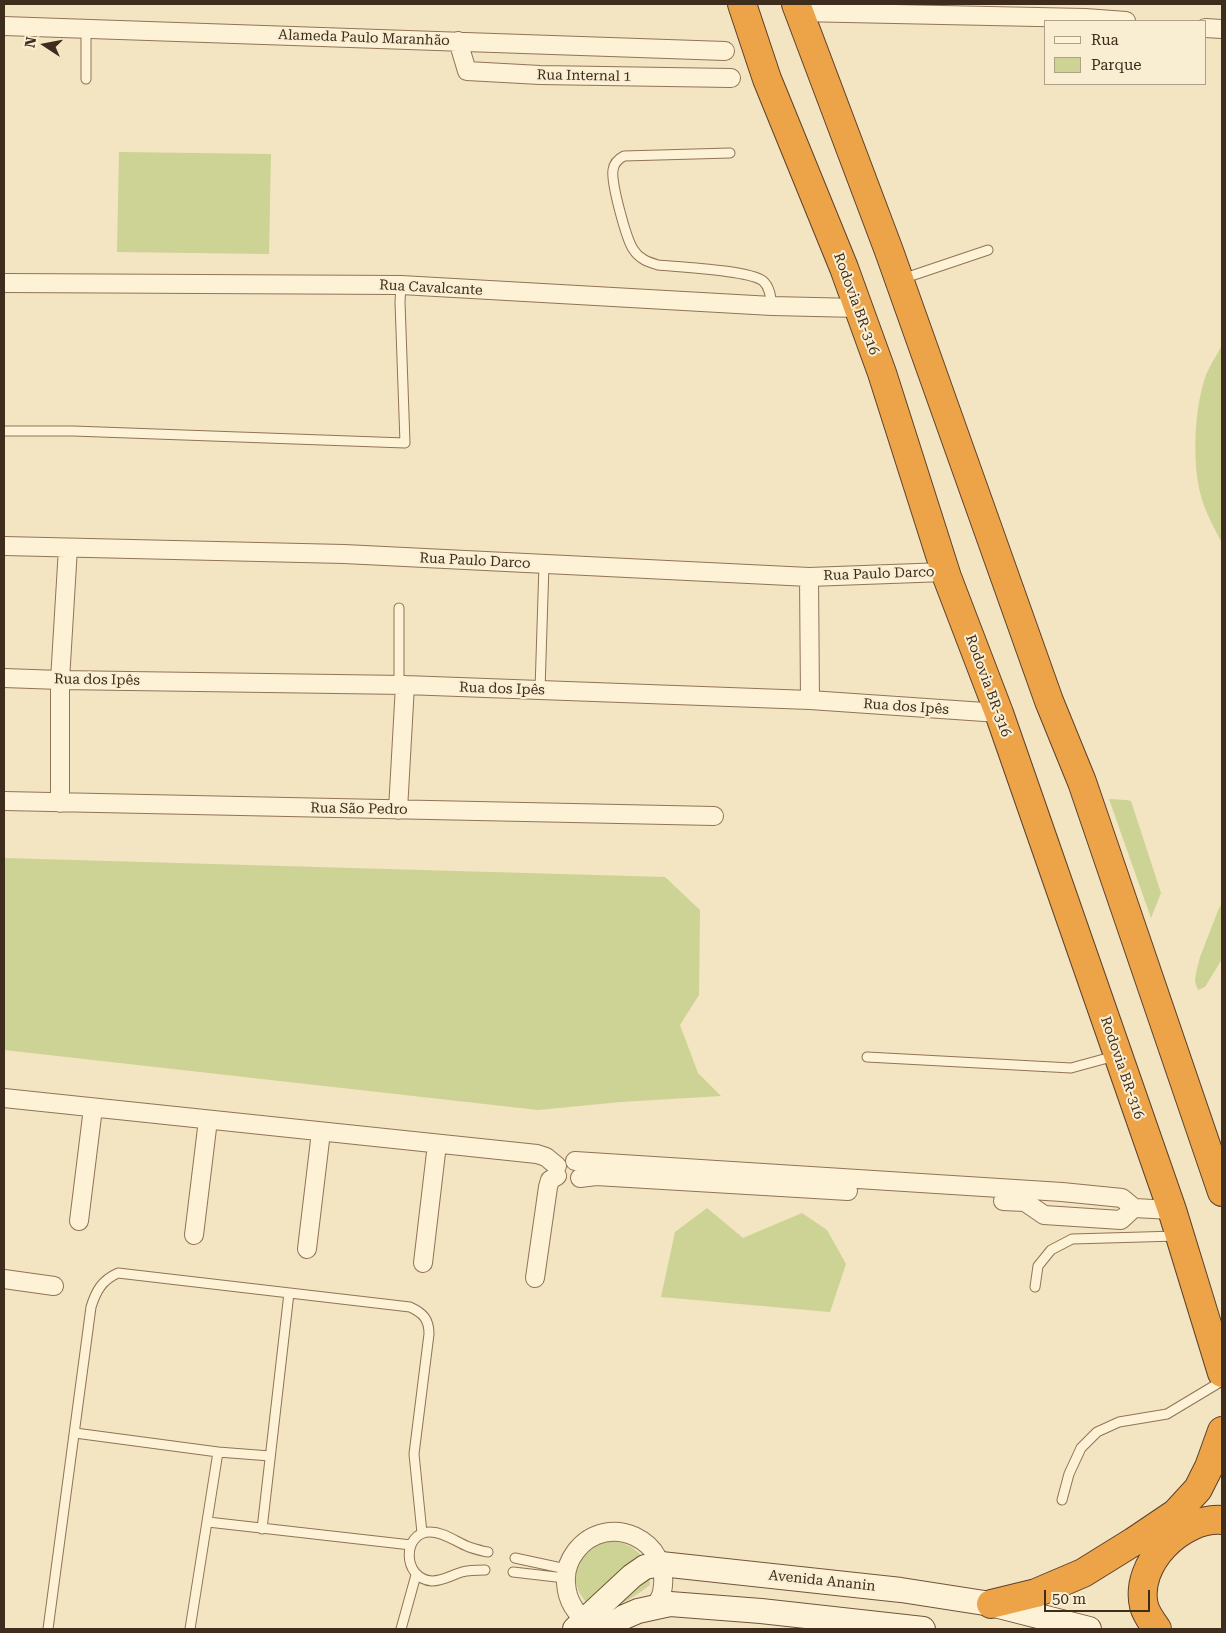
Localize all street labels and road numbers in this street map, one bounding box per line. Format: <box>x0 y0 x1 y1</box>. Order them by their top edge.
street label: Alameda Paulo Maranhão <box>278 27 450 49</box>
street label: Rua Internal 1 <box>537 67 631 85</box>
street label: Rodovia BR-316 <box>830 251 882 357</box>
street label: Rua Cavalcante <box>379 277 483 299</box>
street label: Rua Paulo Darco <box>419 550 531 572</box>
street label: Rua Paulo Darco <box>823 564 935 584</box>
street label: Rodovia BR-316 <box>962 633 1014 739</box>
street label: Rua dos Ipês <box>54 671 140 689</box>
street label: Rua dos Ipês <box>459 679 545 699</box>
street label: Rua dos Ipês <box>863 696 949 718</box>
street label: Rua São Pedro <box>310 800 408 818</box>
street label: Rodovia BR-316 <box>1097 1014 1147 1122</box>
street label: Avenida Ananin <box>768 1567 876 1595</box>

